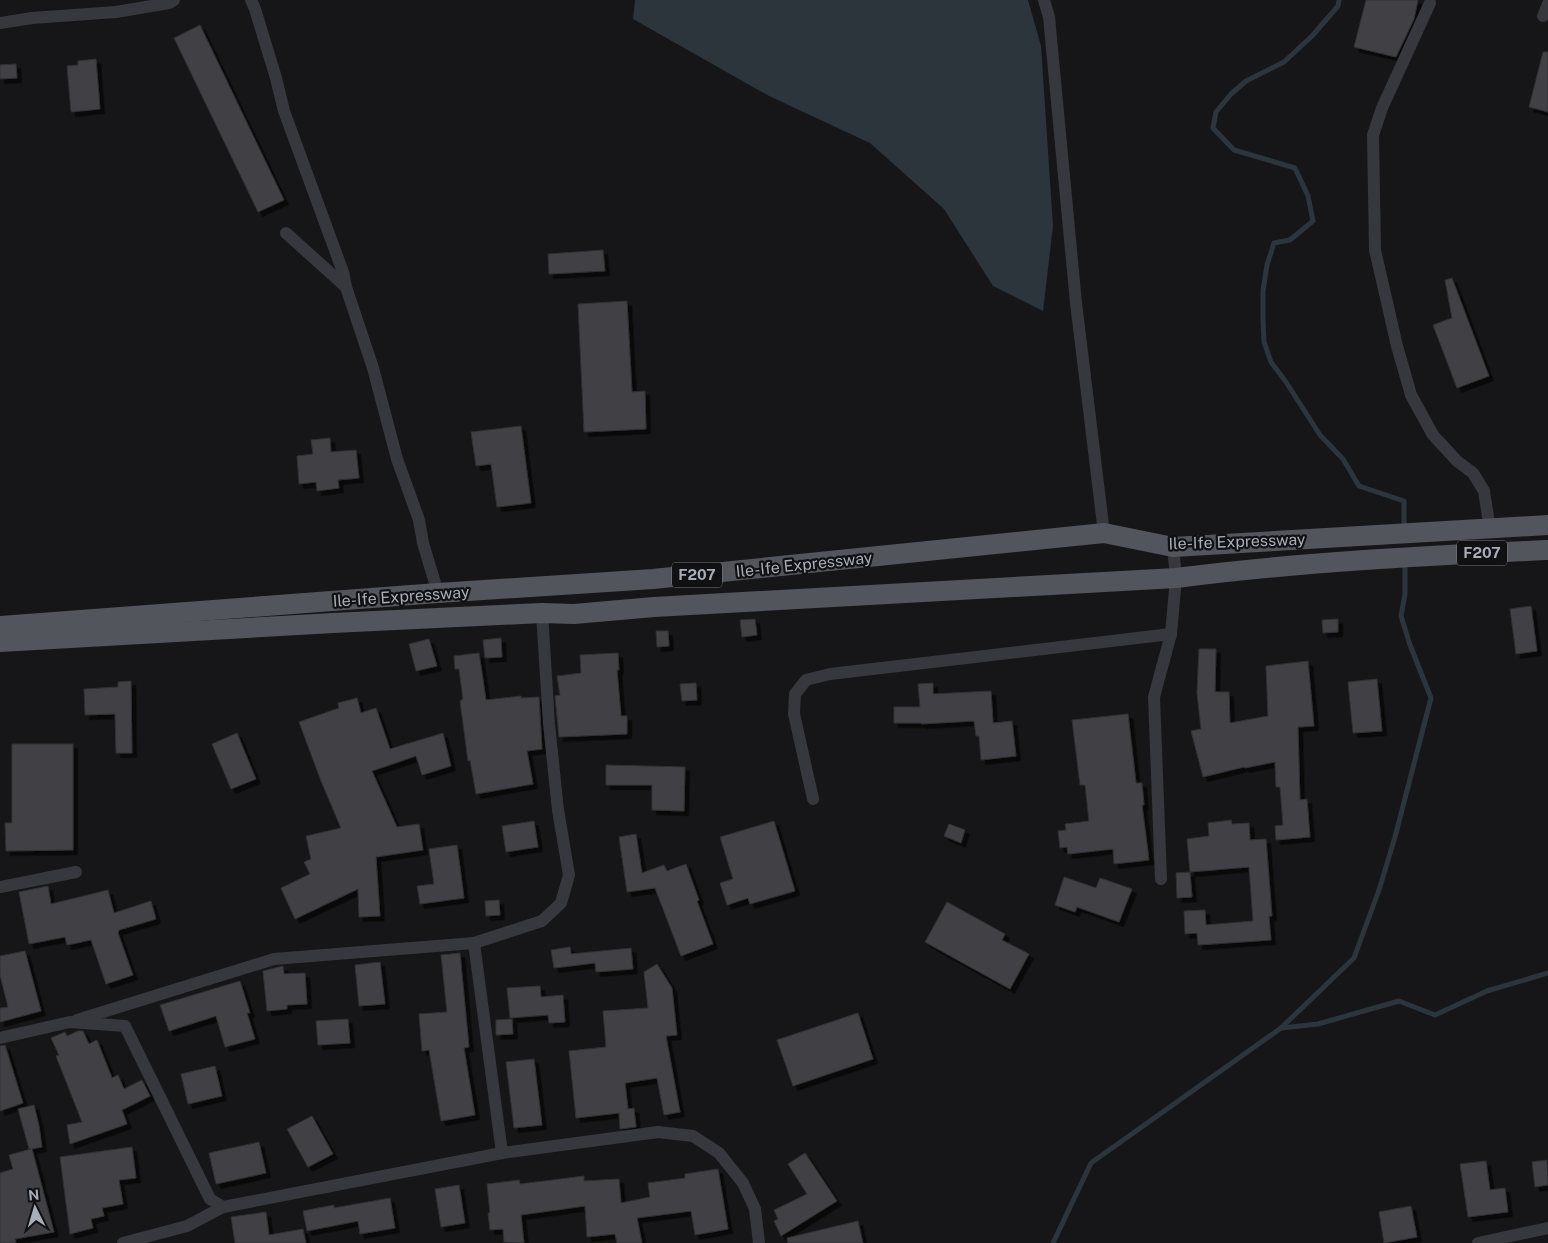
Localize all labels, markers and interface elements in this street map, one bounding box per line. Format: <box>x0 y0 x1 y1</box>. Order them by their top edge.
street label: Ile-Ife Expressway <box>1168 530 1306 553</box>
road number: F207 <box>1457 540 1507 566</box>
street label: Ile-Ife Expressway <box>735 548 874 581</box>
road number: F207 <box>672 562 722 588</box>
street label: Ile-Ife Expressway <box>332 582 470 611</box>
north arrow <box>10 1183 60 1233</box>
text: N <box>28 1187 40 1203</box>

